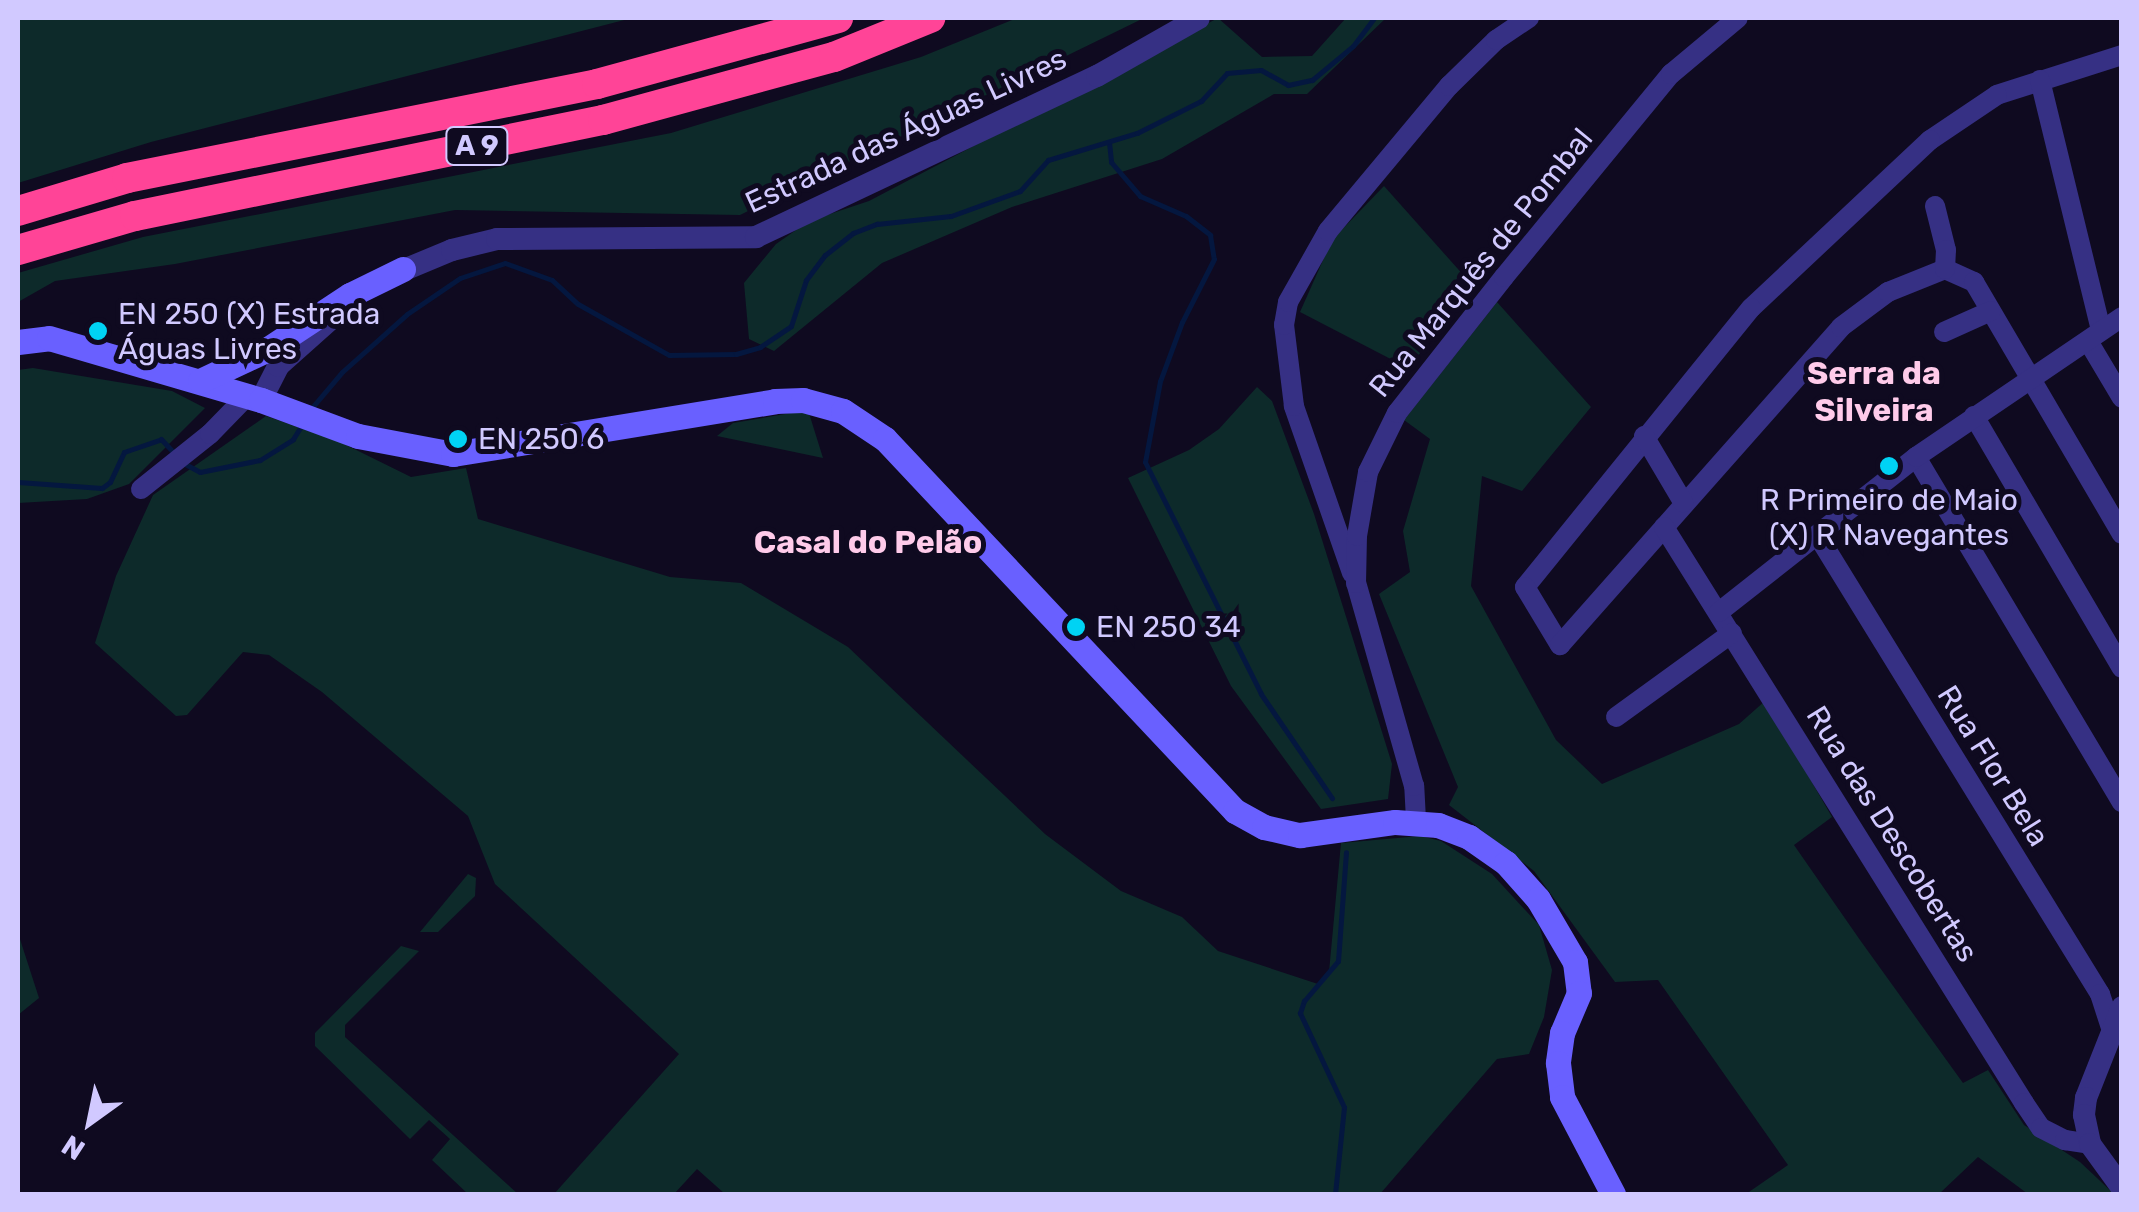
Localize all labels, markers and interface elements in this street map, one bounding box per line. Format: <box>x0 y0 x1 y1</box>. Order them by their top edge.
street label: Estrada das Águas Livres <box>739 41 1073 221</box>
street label: Rua Marquês de Pombal <box>1362 121 1600 405</box>
road number: A 9 <box>444 123 510 169</box>
place label: EN 250 (X) Estrada Águas Livres <box>118 296 380 366</box>
marker: EN 250 (X) Estrada Águas Livres <box>87 320 109 342</box>
district label: Serra da Silveira <box>1807 355 1941 430</box>
place label: EN 250 6 <box>478 421 604 457</box>
marker: EN 250 6 <box>447 428 469 450</box>
marker: R Primeiro de Maio (X) R Navegantes <box>1878 455 1900 477</box>
place label: R Primeiro de Maio (X) R Navegantes <box>1760 482 2018 552</box>
district label: Casal do Pelão <box>754 523 982 561</box>
place label: EN 250 34 <box>1096 609 1241 645</box>
marker: EN 250 34 <box>1065 616 1087 638</box>
street label: Rua Flor Bela <box>1929 679 2057 853</box>
street label: Rua das Descobertas <box>1799 699 1985 969</box>
north arrow <box>40 1072 140 1172</box>
text: N <box>56 1128 91 1167</box>

